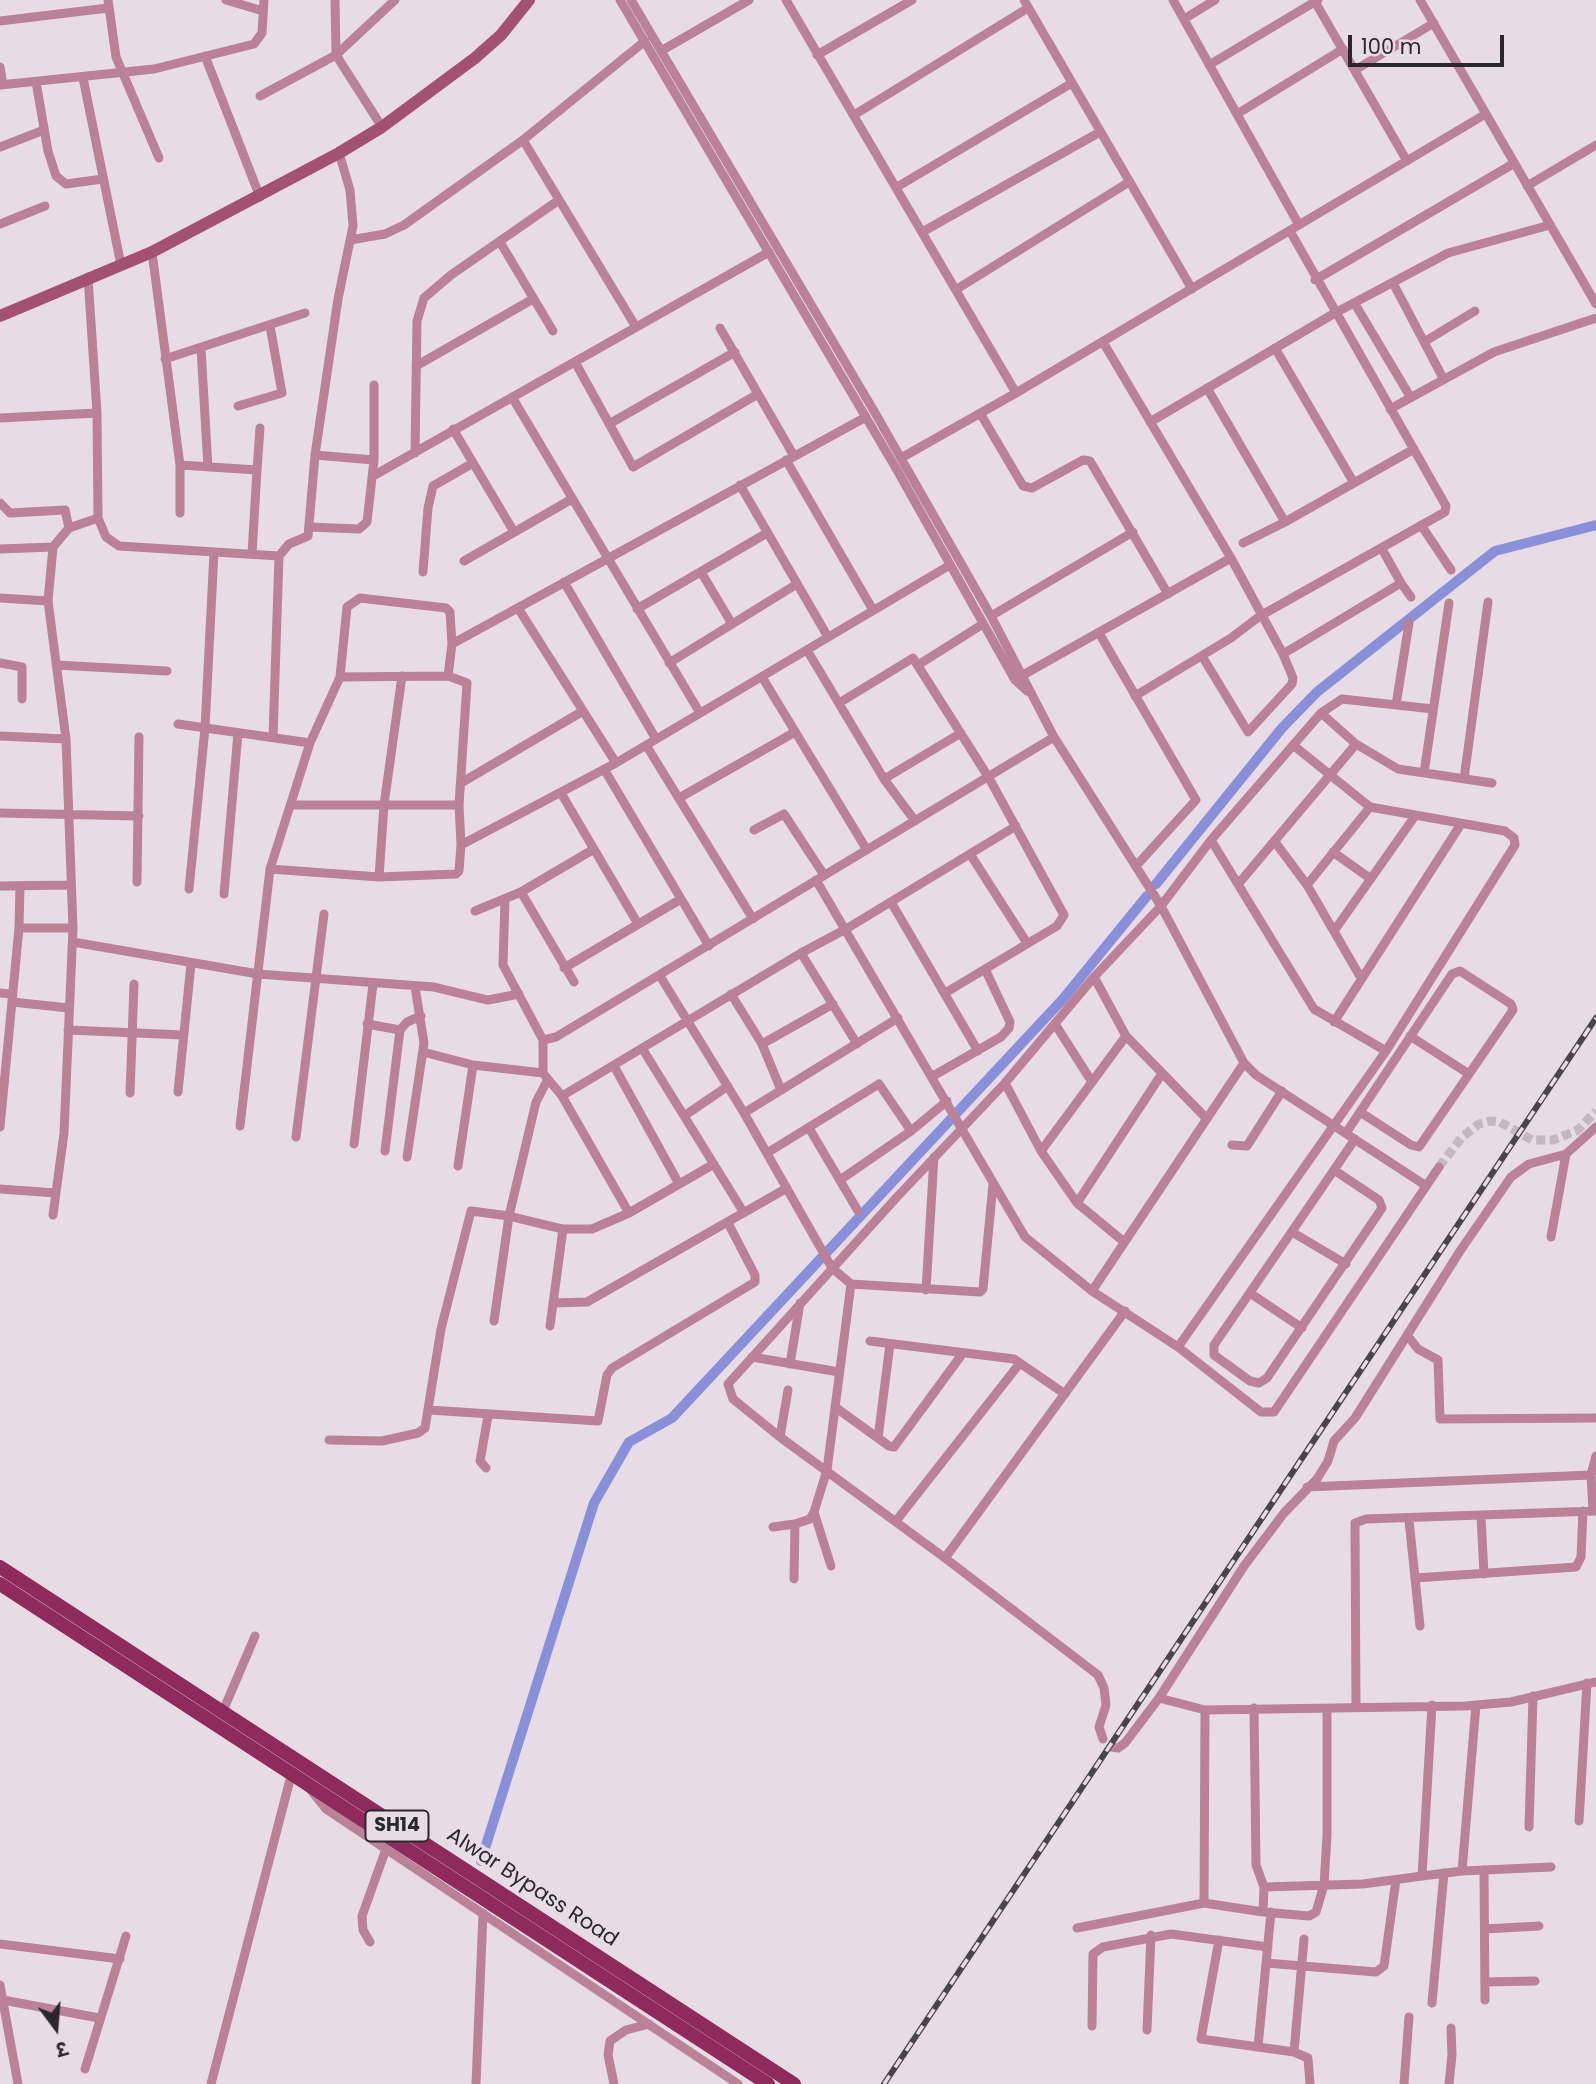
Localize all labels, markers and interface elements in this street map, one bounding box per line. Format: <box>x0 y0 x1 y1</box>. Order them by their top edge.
scale bar <box>1351 21 1507 65</box>
text: 100 m <box>1361 32 1421 61</box>
road number: SH14 <box>366 1810 428 1842</box>
street label: Alwar Bypass Road <box>442 1823 622 1953</box>
north arrow <box>21 1993 91 2063</box>
text: उ <box>53 2034 71 2063</box>

